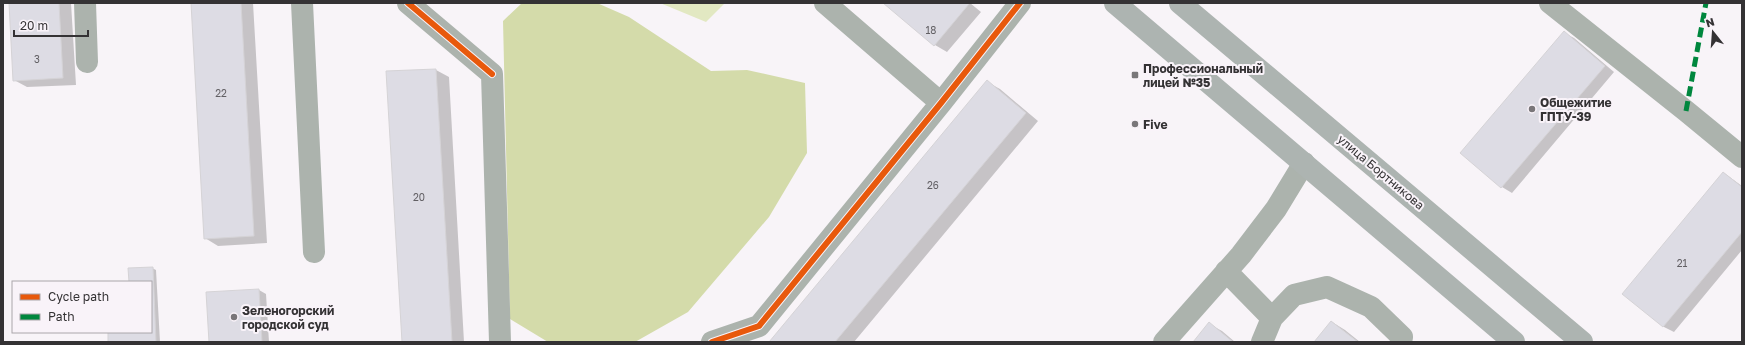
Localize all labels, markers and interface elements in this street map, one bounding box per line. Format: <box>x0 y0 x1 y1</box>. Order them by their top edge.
scale bar <box>14 12 88 38</box>
north arrow <box>1693 12 1733 52</box>
text: N <box>1704 15 1716 29</box>
text: 20 m <box>20 18 48 33</box>
house number: 18 <box>926 24 936 36</box>
house number: 3 <box>34 53 40 65</box>
place label: Профессиональный лицей №35 <box>1143 61 1263 90</box>
marker: Профессиональный лицей №35 <box>1130 70 1140 80</box>
house number: 22 <box>215 87 227 99</box>
place label: Общежитие ГПТУ-39 <box>1540 95 1612 124</box>
marker: Общежитие ГПТУ-39 <box>1527 104 1537 114</box>
place label: Five <box>1143 117 1167 132</box>
marker: Five <box>1130 119 1140 129</box>
street label: улица Бортникова <box>1335 131 1427 213</box>
house number: 26 <box>927 179 939 191</box>
house number: 20 <box>413 191 425 203</box>
house number: 21 <box>1677 257 1687 269</box>
legend <box>12 281 152 333</box>
text: Cycle path <box>48 289 109 304</box>
place label: Зеленогорский городской суд <box>242 303 334 332</box>
text: Path <box>48 309 75 324</box>
marker: Зеленогорский городской суд <box>229 312 239 322</box>

